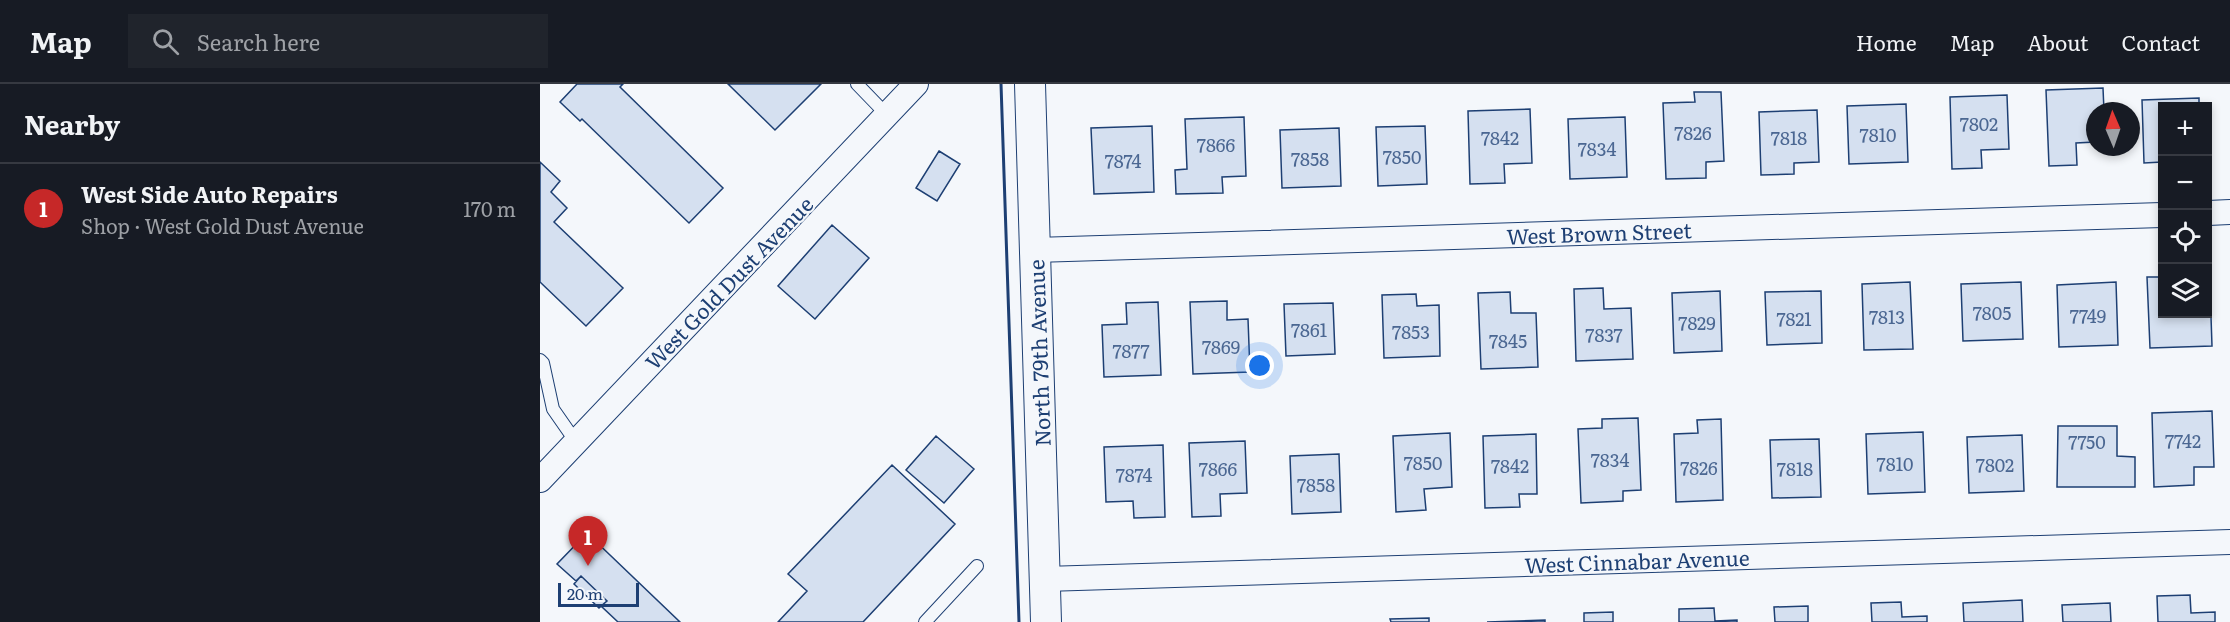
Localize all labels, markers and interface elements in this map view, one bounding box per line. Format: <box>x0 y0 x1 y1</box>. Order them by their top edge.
search box <box>128 14 548 68</box>
text: Map <box>30 20 92 62</box>
icon: search <box>149 25 182 58</box>
text: Search here <box>197 25 320 58</box>
text: Home <box>1856 26 1917 57</box>
text: Map <box>1950 26 1994 57</box>
text: About <box>2027 26 2089 57</box>
text: Contact <box>2122 26 2200 57</box>
north arrow <box>2086 102 2140 156</box>
map controls <box>2158 102 2212 318</box>
button: + <box>2158 102 2212 156</box>
text: Nearby <box>24 104 120 143</box>
house number: 7802 <box>1960 110 1998 137</box>
house number: 7826 <box>1674 119 1712 146</box>
house number: 7810 <box>1860 121 1896 148</box>
house number: 7842 <box>1481 124 1519 151</box>
house number: 7818 <box>1771 124 1807 151</box>
house number: 7866 <box>1197 131 1236 158</box>
house number: 7834 <box>1578 135 1616 162</box>
house number: 7850 <box>1383 143 1421 170</box>
house number: 7858 <box>1291 145 1329 172</box>
house number: 7874 <box>1105 147 1141 174</box>
button: − <box>2158 156 2212 210</box>
text: West Side Auto Repairs <box>81 177 338 210</box>
street label: West Gold Dust Avenue <box>637 188 819 376</box>
text: 1 <box>39 193 48 223</box>
text: 170 m <box>463 193 516 223</box>
text: Shop · West Gold Dust Avenue <box>81 210 364 240</box>
button: locate <box>2158 210 2212 264</box>
street label: West Brown Street <box>1506 213 1693 251</box>
street label: North 79th Avenue <box>1019 259 1057 447</box>
button: layers <box>2158 264 2212 318</box>
house number: 7805 <box>1973 299 2011 326</box>
house number: 7749 <box>2070 302 2106 329</box>
house number: 7813 <box>1869 303 1905 330</box>
house number: 7821 <box>1776 305 1812 332</box>
house number: 7829 <box>1678 309 1716 336</box>
house number: 7861 <box>1291 316 1327 343</box>
house number: 7853 <box>1392 318 1430 345</box>
house number: 7837 <box>1585 321 1623 348</box>
house number: 7845 <box>1489 327 1527 354</box>
house number: 7869 <box>1202 333 1240 360</box>
house number: 7877 <box>1112 337 1150 364</box>
your location <box>1245 351 1274 380</box>
house number: 7742 <box>2165 427 2201 454</box>
house number: 7750 <box>2068 428 2106 455</box>
house number: 7834 <box>1591 446 1629 473</box>
house number: 7850 <box>1404 449 1442 476</box>
house number: 7810 <box>1877 450 1913 477</box>
house number: 7802 <box>1976 451 2014 478</box>
house number: 7842 <box>1491 452 1529 479</box>
house number: 7826 <box>1680 454 1718 481</box>
house number: 7866 <box>1199 455 1238 482</box>
house number: 7818 <box>1777 455 1813 482</box>
house number: 7874 <box>1116 461 1152 488</box>
house number: 7858 <box>1297 471 1335 498</box>
pin: 1 <box>568 516 608 566</box>
street label: West Cinnabar Avenue <box>1524 541 1750 579</box>
scale bar <box>558 580 639 608</box>
text: 20 m <box>567 581 603 605</box>

